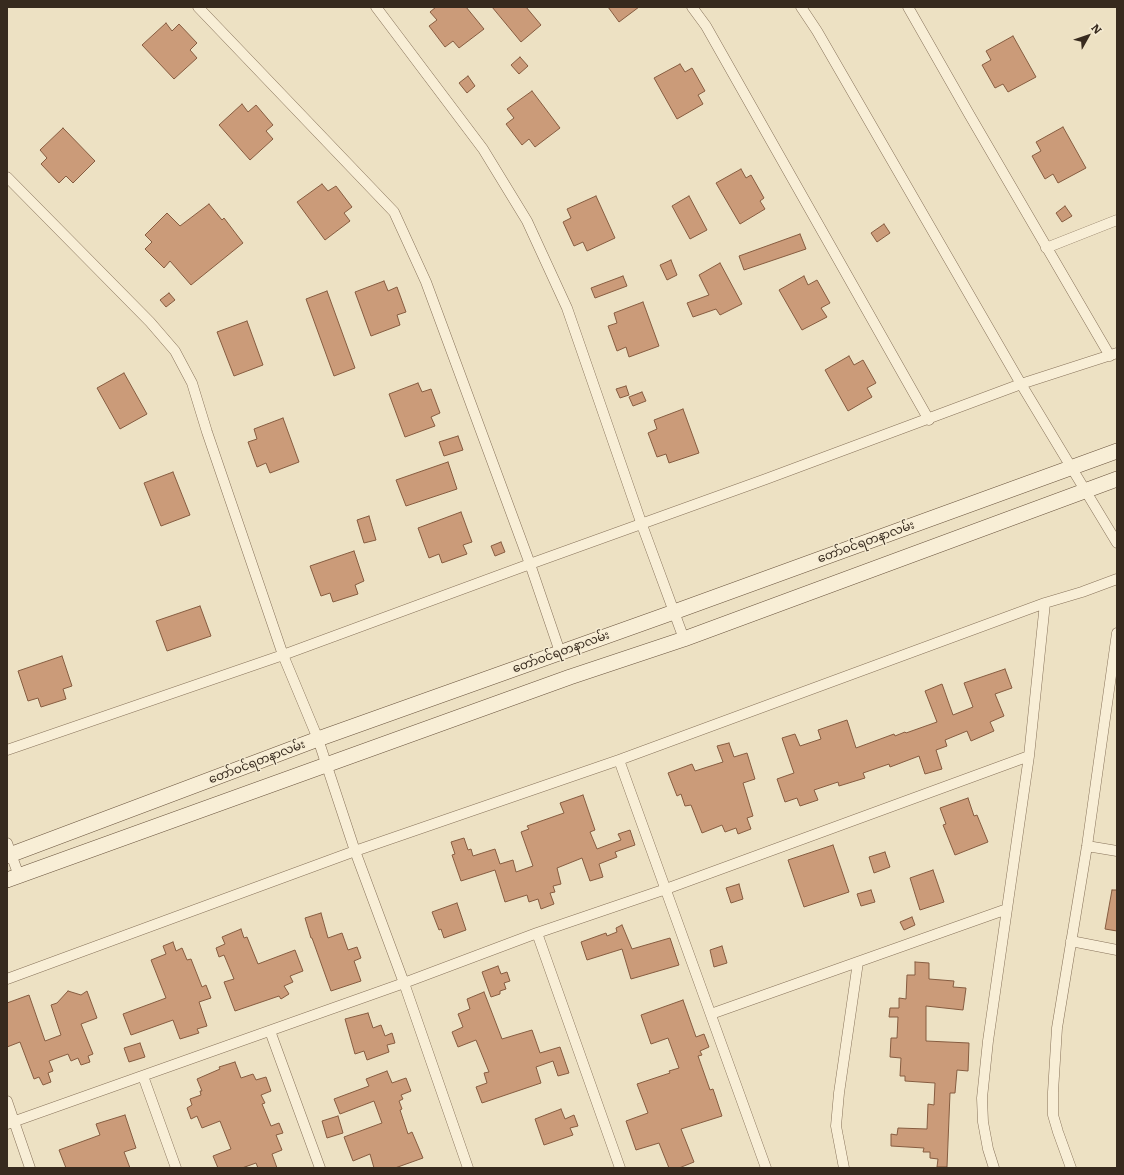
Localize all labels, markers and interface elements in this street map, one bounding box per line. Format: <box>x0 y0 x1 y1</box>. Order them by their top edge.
north arrow <box>1068 16 1108 56</box>
text: N <box>1088 20 1106 37</box>
street label: တော်ဝင်ရတနာလမ်း <box>816 518 916 566</box>
street label: တော်ဝင်ရတနာလမ်း <box>511 628 611 676</box>
street label: တော်ဝင်ရတနာလမ်း <box>207 737 307 787</box>

